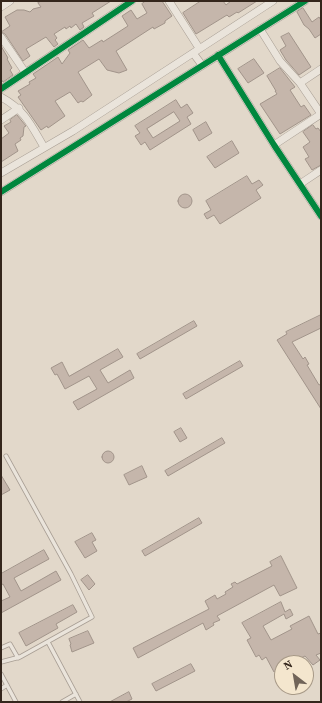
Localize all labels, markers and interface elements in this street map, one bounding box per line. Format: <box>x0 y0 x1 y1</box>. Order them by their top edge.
north arrow <box>274 655 314 695</box>
text: N <box>281 657 295 674</box>

